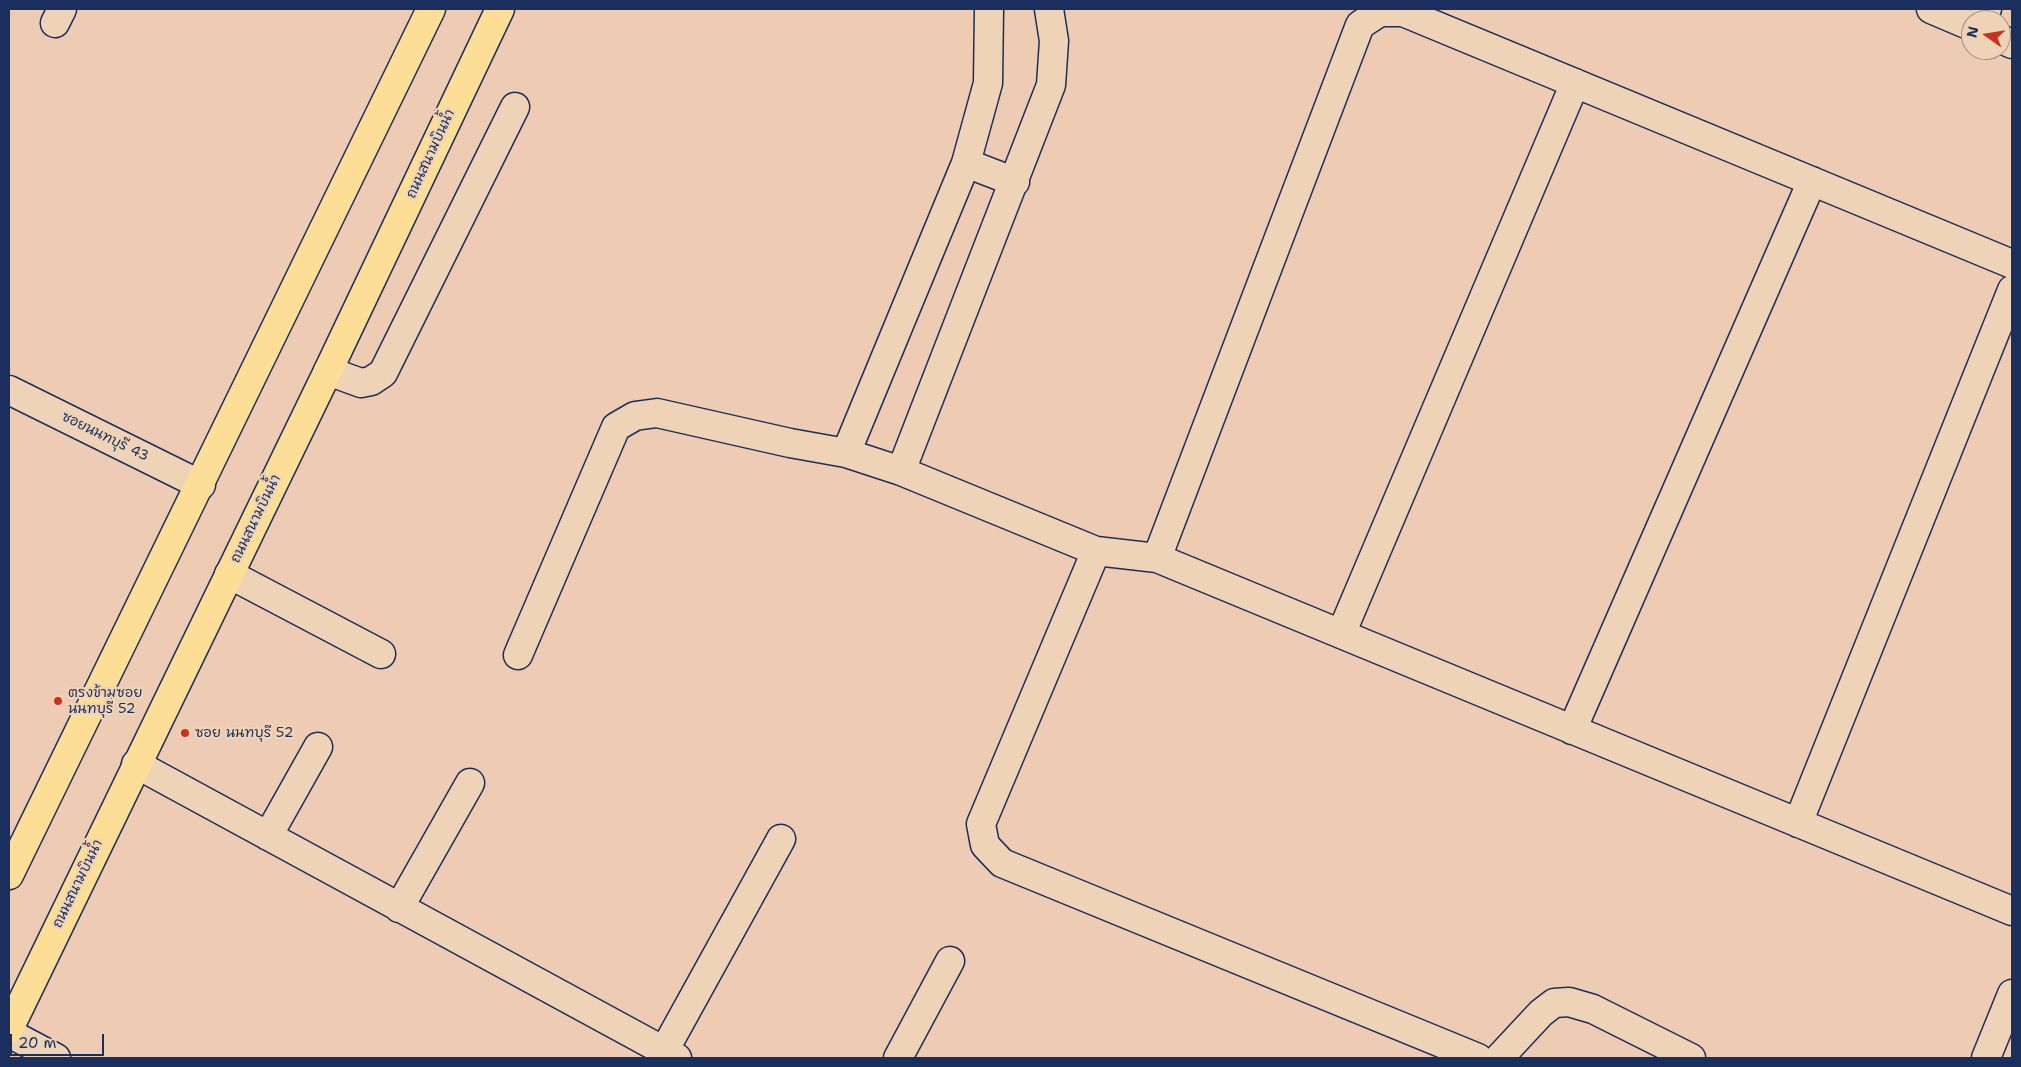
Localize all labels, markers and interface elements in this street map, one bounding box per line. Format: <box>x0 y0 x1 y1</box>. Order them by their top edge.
north arrow <box>1961 10 2011 60</box>
text: N <box>1962 24 1982 39</box>
street label: ถนนสนามบินน้ำ <box>403 107 459 201</box>
street label: ซอยนนทบุรี 43 <box>59 409 151 465</box>
street label: ถนนสนามบินน้ำ <box>227 472 285 566</box>
place label: ตรงข้ามซอย นนทบุรี 52 <box>68 685 143 718</box>
marker: ตรงข้ามซอย นนทบุรี 52 <box>52 695 64 707</box>
place label: ซอย นนทบุรี 52 <box>195 725 294 741</box>
marker: ซอย นนทบุรี 52 <box>179 727 191 739</box>
street label: ถนนสนามบินน้ำ <box>49 837 107 931</box>
scale bar <box>12 1024 106 1056</box>
text: 20 m <box>18 1033 57 1053</box>

